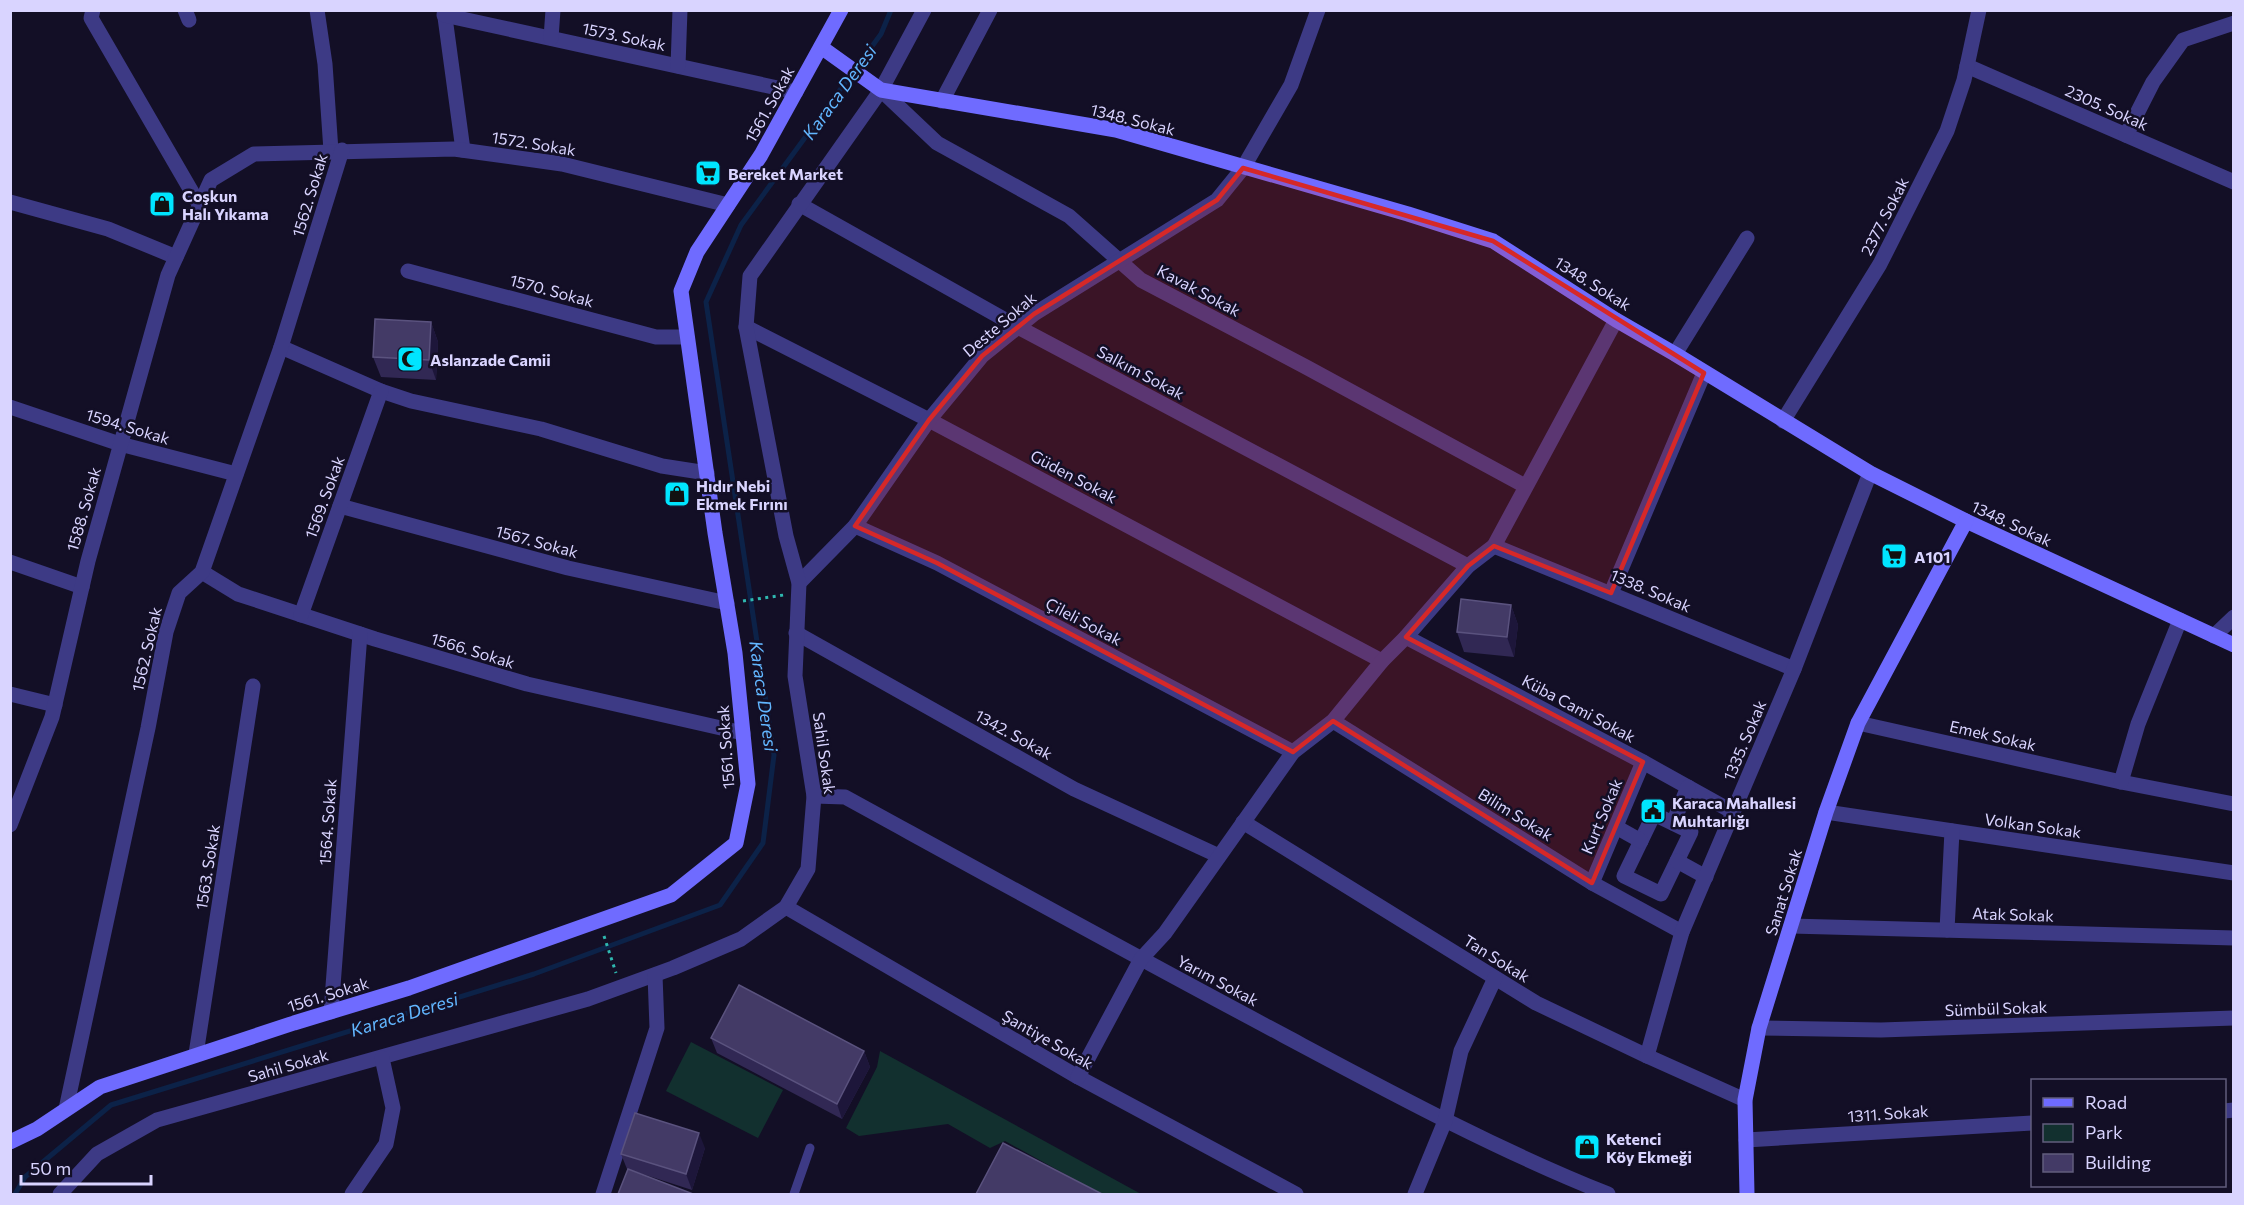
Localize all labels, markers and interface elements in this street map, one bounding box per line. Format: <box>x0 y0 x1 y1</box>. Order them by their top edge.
street label: 1573. Sokak <box>581 18 668 54</box>
water label: Karaca Deresi <box>797 39 882 144</box>
street label: 1561. Sokak <box>740 62 798 145</box>
street label: 2305. Sokak <box>2063 80 2152 134</box>
street label: 1348. Sokak <box>1089 99 1178 139</box>
street label: 1572. Sokak <box>491 127 578 159</box>
street label: 1562. Sokak <box>287 151 331 239</box>
supermarket icon: Bereket Market <box>693 158 723 188</box>
place label: Bereket Market <box>728 164 843 183</box>
street label: 2377. Sokak <box>1856 173 1912 258</box>
place label: Coşkun Halı Yıkama <box>182 186 269 223</box>
shop icon: Coşkun Halı Yıkama <box>147 189 177 219</box>
street label: 1348. Sokak <box>1551 252 1635 314</box>
street label: Kavak Sokak <box>1154 260 1244 320</box>
street label: 1570. Sokak <box>508 270 596 310</box>
street label: Deste Sokak <box>958 288 1040 360</box>
street label: Salkım Sokak <box>1094 341 1188 403</box>
mosque icon: Aslanzade Camii <box>395 344 425 374</box>
place label: Aslanzade Camii <box>430 350 551 369</box>
street label: 1594. Sokak <box>84 404 173 448</box>
street label: Güden Sokak <box>1027 445 1121 507</box>
street label: 1569. Sokak <box>300 453 348 541</box>
street label: 1588. Sokak <box>62 464 104 553</box>
place label: Hıdır Nebi Ekmek Fırını <box>696 476 788 513</box>
shop icon: Hıdır Nebi Ekmek Fırını <box>662 479 692 509</box>
street label: 1348. Sokak <box>1969 496 2056 550</box>
street label: 1567. Sokak <box>494 521 581 561</box>
supermarket icon: A101 <box>1879 541 1909 571</box>
place label: A101 <box>1914 547 1951 566</box>
street label: 1338. Sokak <box>1608 564 1695 616</box>
street label: Çileli Sokak <box>1043 593 1126 649</box>
street label: 1562. Sokak <box>127 605 165 693</box>
street label: 1566. Sokak <box>429 628 518 672</box>
water label: Karaca Deresi <box>745 639 783 754</box>
street label: Küba Cami Sokak <box>1519 670 1639 746</box>
street label: 1335. Sokak <box>1719 697 1770 783</box>
street label: 1561. Sokak <box>713 704 737 790</box>
street label: 1342. Sokak <box>972 705 1056 763</box>
street label: Sahil Sokak <box>810 711 840 796</box>
street label: Emek Sokak <box>1948 716 2038 754</box>
street label: Kurt Sokak <box>1577 775 1626 857</box>
street label: 1564. Sokak <box>314 778 340 866</box>
street label: Bilim Sokak <box>1475 784 1557 845</box>
place label: Karaca Mahallesi Muhtarlığı <box>1672 793 1796 830</box>
public building icon: Karaca Mahallesi Muhtarlığı <box>1638 796 1668 826</box>
street label: Volkan Sokak <box>1983 809 2083 841</box>
street label: 1563. Sokak <box>191 823 223 911</box>
street label: Sanat Sokak <box>1761 846 1805 938</box>
street label: Atak Sokak <box>1972 903 2054 925</box>
street label: Tan Sokak <box>1461 930 1534 986</box>
street label: Yarım Sokak <box>1174 951 1262 1010</box>
street label: 1561. Sokak <box>285 973 371 1015</box>
water label: Karaca Deresi <box>347 987 462 1041</box>
street label: Sümbül Sokak <box>1944 997 2048 1019</box>
street label: Şantiye Sokak <box>999 1005 1097 1073</box>
street label: Sahil Sokak <box>246 1044 331 1086</box>
legend <box>2031 1079 2226 1187</box>
text: Road <box>2085 1091 2127 1113</box>
street label: 1311. Sokak <box>1847 1101 1929 1125</box>
text: Park <box>2085 1121 2123 1143</box>
place label: Ketenci Köy Ekmeği <box>1606 1129 1692 1166</box>
shop icon: Ketenci Köy Ekmeği <box>1572 1132 1602 1162</box>
scale bar <box>21 1148 152 1186</box>
text: Building <box>2085 1151 2151 1173</box>
text: 50 m <box>30 1157 71 1179</box>

